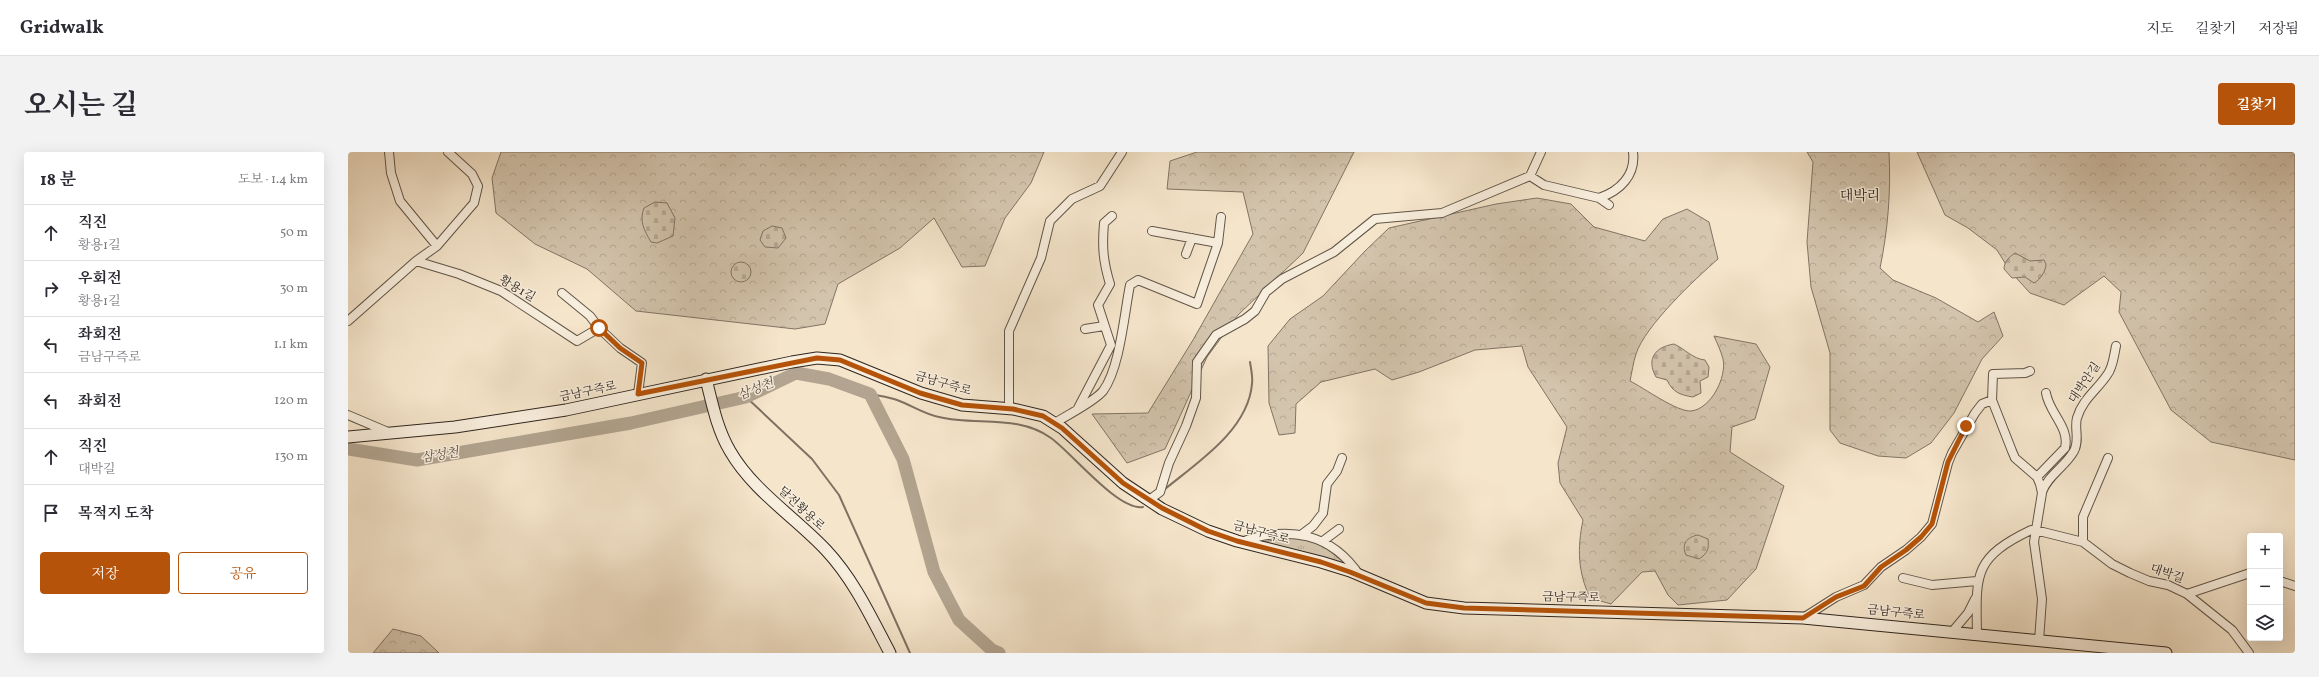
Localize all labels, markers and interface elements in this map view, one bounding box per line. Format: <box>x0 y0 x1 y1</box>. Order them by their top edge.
text: Gridwalk <box>20 15 104 41</box>
text: 지도 <box>2147 20 2174 39</box>
text: 길찾기 <box>2196 20 2236 39</box>
text: 저장됨 <box>2258 20 2299 39</box>
button: 길찾기 <box>2218 83 2295 125</box>
text: 오시는 길 <box>24 87 138 126</box>
text: 18 분 <box>40 169 76 192</box>
text: 도보 · 1.4 km <box>238 171 308 189</box>
district label: 대박리 <box>1840 187 1880 206</box>
text: 직진 <box>78 213 107 234</box>
icon: ahead <box>40 222 62 244</box>
text: 50 m <box>280 224 308 242</box>
text: 황용1길 <box>78 237 121 255</box>
text: 우회전 <box>78 269 121 290</box>
street label: 황용1길 <box>496 272 538 306</box>
icon: right <box>40 278 62 300</box>
text: 30 m <box>280 280 308 298</box>
text: 황용1길 <box>78 293 121 311</box>
route start <box>590 319 608 337</box>
text: 좌회전 <box>78 325 121 346</box>
icon: left <box>40 334 62 356</box>
text: 1.1 km <box>274 336 308 354</box>
text: 금남구즉로 <box>78 349 141 367</box>
street label: 대박안길 <box>2065 359 2105 407</box>
street label: 금남구즉로 <box>913 368 973 400</box>
water label: 삼성천 <box>735 374 778 405</box>
street label: 금남구즉로 <box>558 378 618 406</box>
icon: left <box>40 390 62 412</box>
text: 좌회전 <box>78 392 121 413</box>
text: 120 m <box>274 392 308 410</box>
route end <box>1957 417 1975 435</box>
text: 직진 <box>78 437 107 458</box>
water label: 삼성천 <box>420 444 461 468</box>
icon: ahead <box>40 446 62 468</box>
text: 130 m <box>275 448 308 466</box>
text: 대박길 <box>78 461 116 479</box>
street label: 달전황용로 <box>774 483 828 535</box>
icon: arrive <box>40 502 62 524</box>
text: 목적지 도착 <box>78 504 153 525</box>
street label: 금남구즉로 <box>1231 518 1291 548</box>
map controls <box>2247 533 2283 641</box>
button: + <box>2247 533 2283 569</box>
button: 저장 <box>40 552 170 594</box>
button: 공유 <box>178 552 308 594</box>
street label: 대박길 <box>2148 561 2186 587</box>
button: − <box>2247 569 2283 605</box>
street label: 금남구즉로 <box>1542 589 1601 607</box>
street label: 금남구즉로 <box>1866 602 1926 624</box>
button: layers <box>2247 605 2283 641</box>

